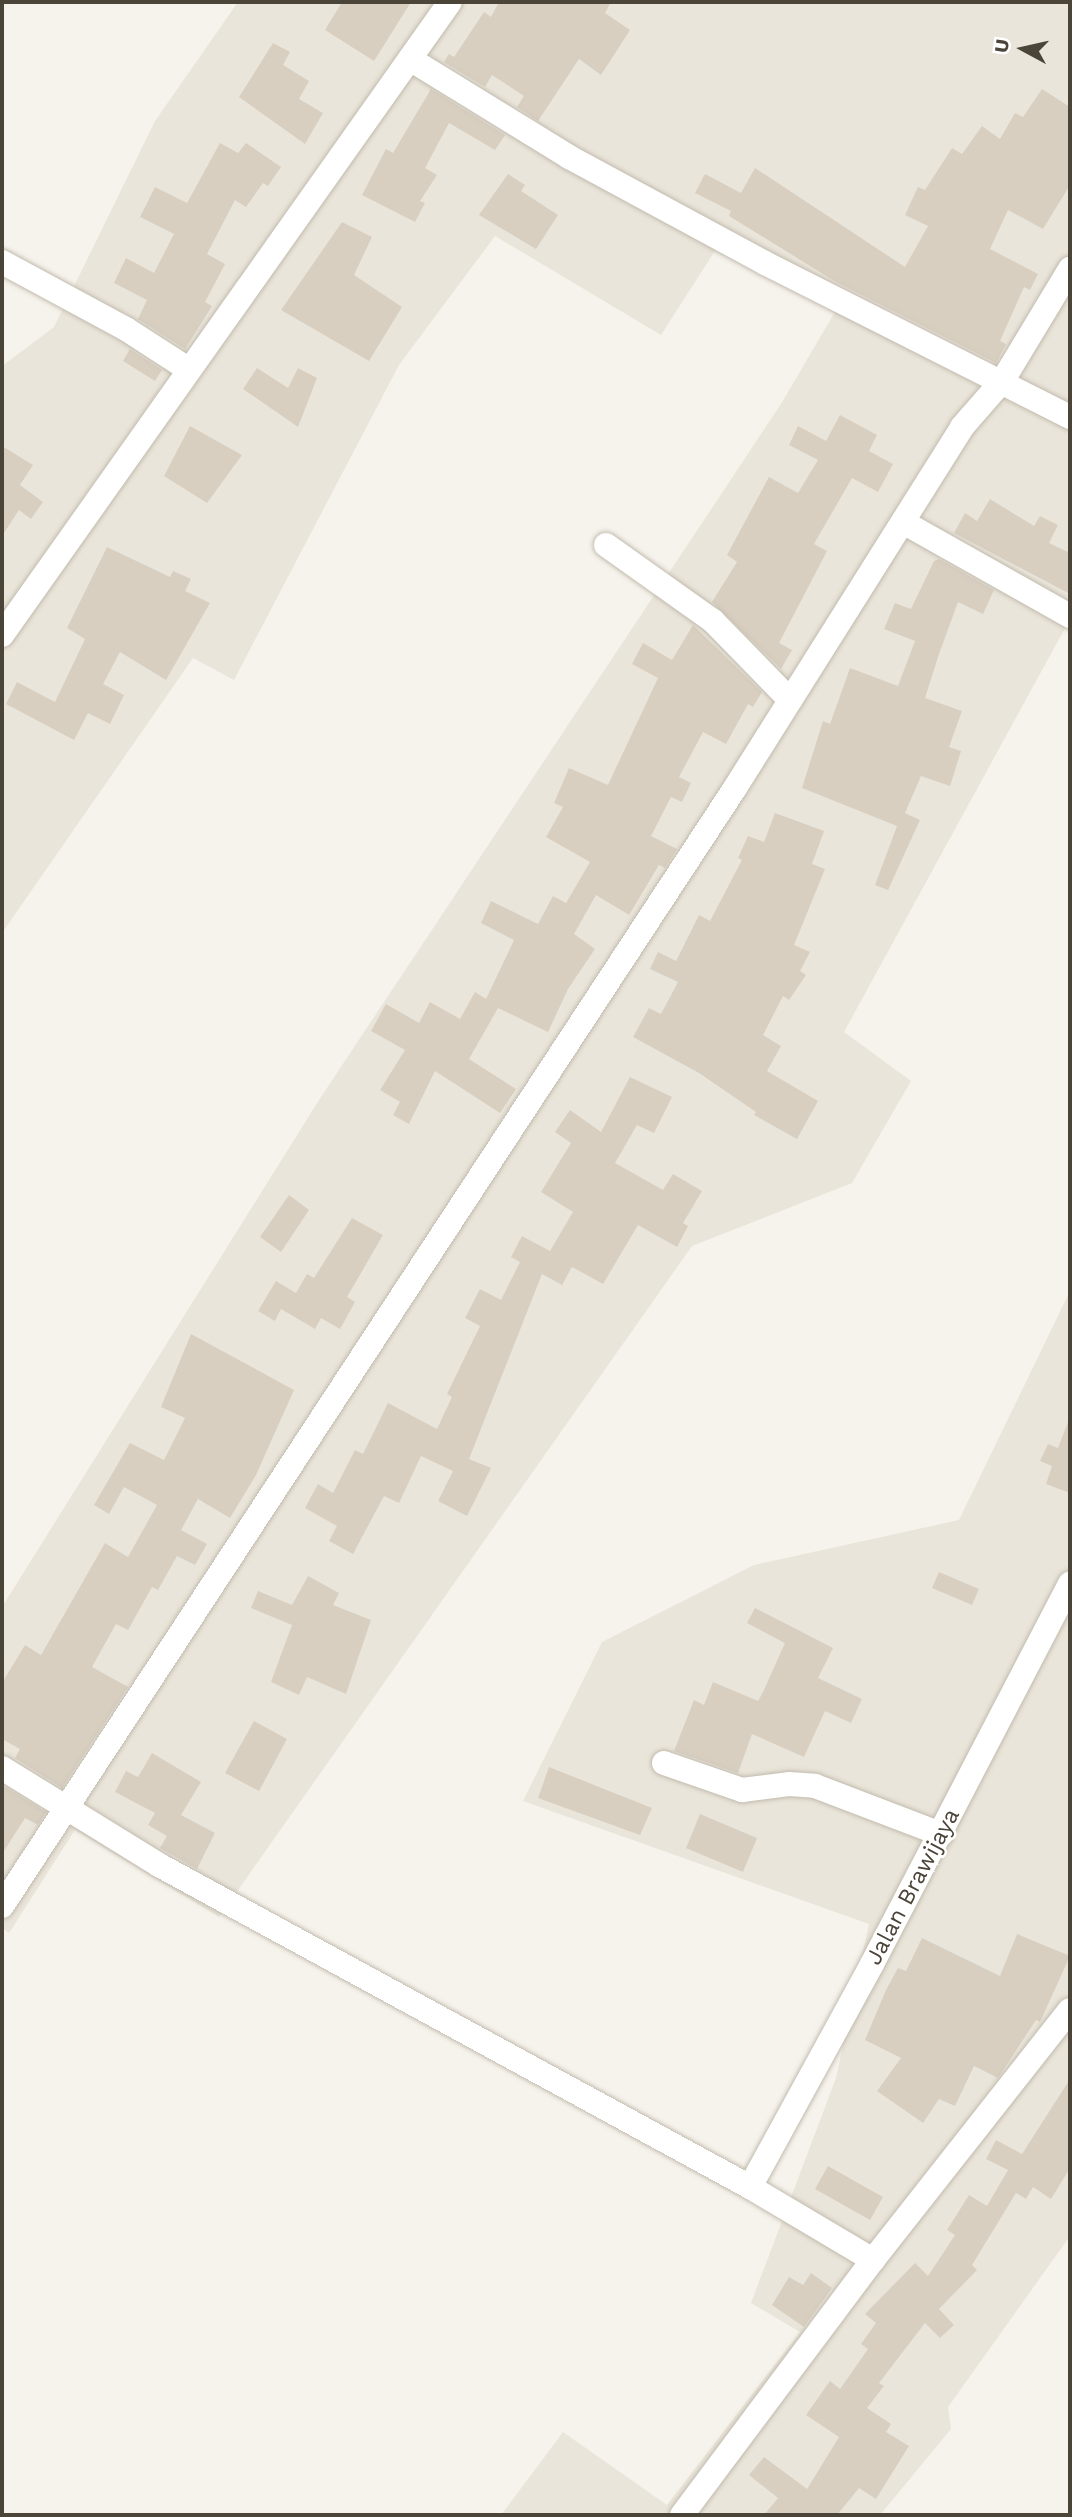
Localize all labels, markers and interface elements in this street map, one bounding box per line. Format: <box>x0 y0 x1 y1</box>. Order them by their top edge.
north arrow <box>988 14 1058 84</box>
text: U <box>989 38 1014 54</box>
street label: Jalan Brawijaya <box>860 1804 966 1970</box>

